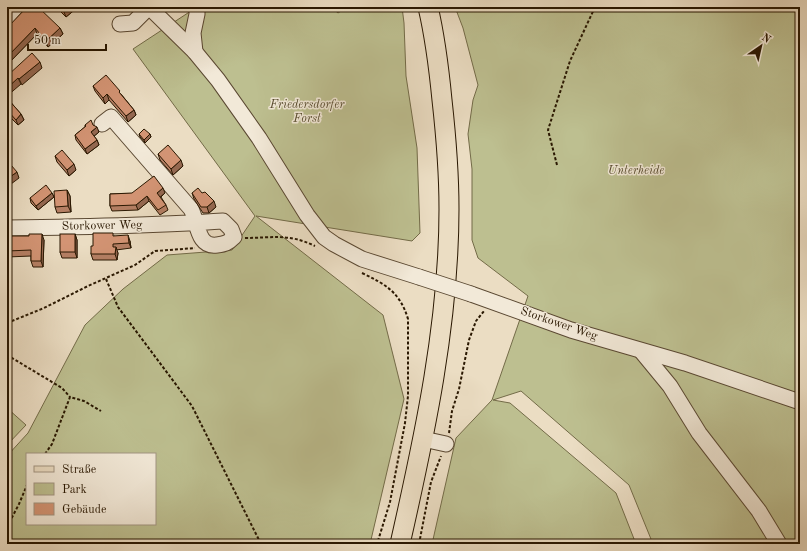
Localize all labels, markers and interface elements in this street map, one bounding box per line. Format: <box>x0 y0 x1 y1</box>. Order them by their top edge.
scale bar <box>28 26 106 52</box>
north arrow <box>741 26 781 66</box>
text: N <box>759 32 773 46</box>
text: 50 m <box>34 34 61 47</box>
park label: Friedersdorfer Forst <box>269 99 345 125</box>
park label: Unterheide <box>608 165 664 177</box>
street label: Storkower Weg <box>62 219 143 233</box>
street label: Storkower Weg <box>519 305 600 343</box>
legend <box>26 453 156 525</box>
text: Straße <box>62 464 97 476</box>
text: Park <box>62 484 87 496</box>
text: Gebäude <box>62 504 107 516</box>

